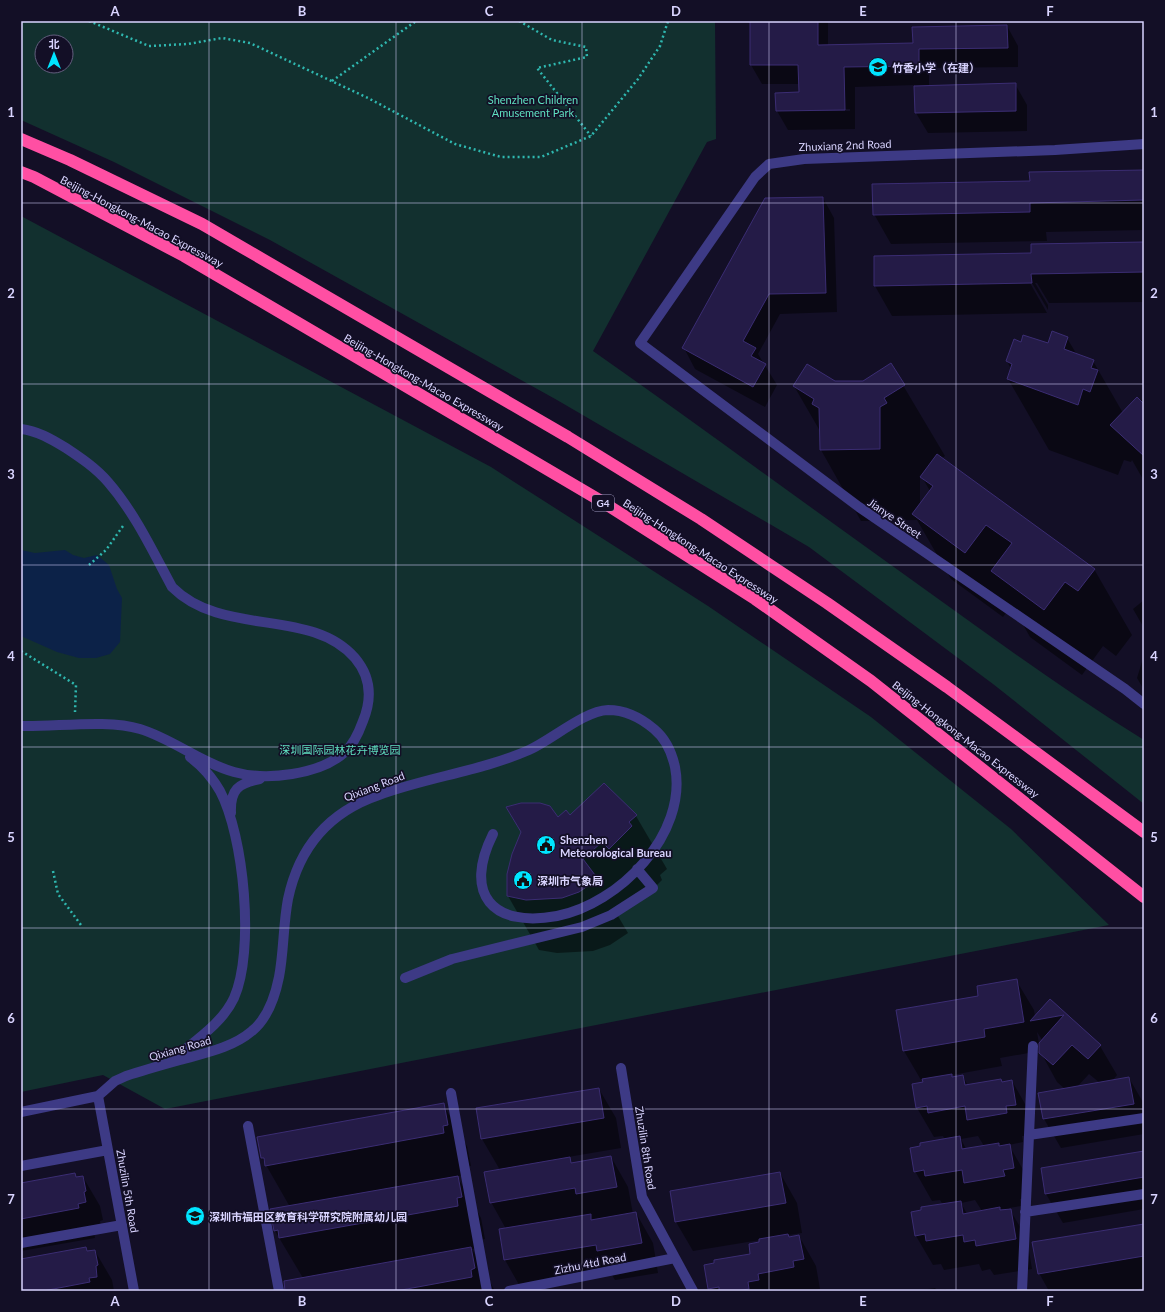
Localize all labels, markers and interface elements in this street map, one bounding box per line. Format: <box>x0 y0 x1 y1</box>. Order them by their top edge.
text: A <box>109 3 120 19</box>
text: B <box>298 3 307 19</box>
text: C <box>485 3 494 19</box>
text: D <box>671 3 681 19</box>
text: E <box>859 3 867 19</box>
text: F <box>1046 3 1054 19</box>
north arrow <box>34 34 74 74</box>
text: 北 <box>49 37 60 50</box>
school or university icon: 竹香小学（在建） <box>867 56 889 78</box>
place label: 竹香小学（在建） <box>892 61 980 74</box>
park label: Shenzhen Children Amusement Park <box>488 93 578 119</box>
text: 1 <box>7 104 15 120</box>
text: 1 <box>1150 104 1158 120</box>
street label: Zhuxiang 2nd Road <box>798 137 892 153</box>
street label: Beijing-Hongkong-Macao Expressway <box>58 172 226 270</box>
text: 2 <box>7 285 15 301</box>
text: 2 <box>1150 285 1158 301</box>
street label: Beijing-Hongkong-Macao Expressway <box>342 331 507 433</box>
text: 3 <box>7 466 15 482</box>
text: 3 <box>1150 466 1158 482</box>
road number: G4 <box>592 495 614 511</box>
street label: Jianye Street <box>866 495 924 541</box>
street label: Beijing-Hongkong-Macao Expressway <box>621 496 781 606</box>
text: 4 <box>7 648 15 664</box>
text: 4 <box>1150 648 1158 664</box>
street label: Beijing-Hongkong-Macao Expressway <box>890 678 1042 800</box>
park label: 深圳国际园林花卉博览园 <box>280 743 401 756</box>
street label: Qixiang Road <box>342 768 406 804</box>
text: 5 <box>7 829 15 845</box>
text: 5 <box>1150 829 1158 845</box>
place label: Shenzhen Meteorological Bureau <box>560 833 671 859</box>
public building icon: Shenzhen Meteorological Bureau <box>535 834 557 856</box>
public building icon: 深圳市气象局 <box>512 869 534 891</box>
place label: 深圳市气象局 <box>537 874 603 887</box>
text: 6 <box>7 1010 15 1026</box>
text: 6 <box>1150 1010 1158 1026</box>
street label: Qixiang Road <box>147 1033 213 1063</box>
street label: Zhuzilin 8th Road <box>633 1105 659 1191</box>
street label: Zhuzilin 5th Road <box>114 1148 142 1234</box>
text: 7 <box>7 1191 15 1207</box>
text: 7 <box>1150 1191 1158 1207</box>
school or university icon: 深圳市福田区教育科学研究院附属幼儿园 <box>184 1205 206 1227</box>
place label: 深圳市福田区教育科学研究院附属幼儿园 <box>209 1210 407 1223</box>
street label: Zizhu 4td Road <box>553 1250 627 1276</box>
text: A <box>109 1293 120 1309</box>
text: B <box>298 1293 307 1309</box>
text: C <box>485 1293 494 1309</box>
text: D <box>671 1293 681 1309</box>
text: E <box>859 1293 867 1309</box>
text: F <box>1046 1293 1054 1309</box>

